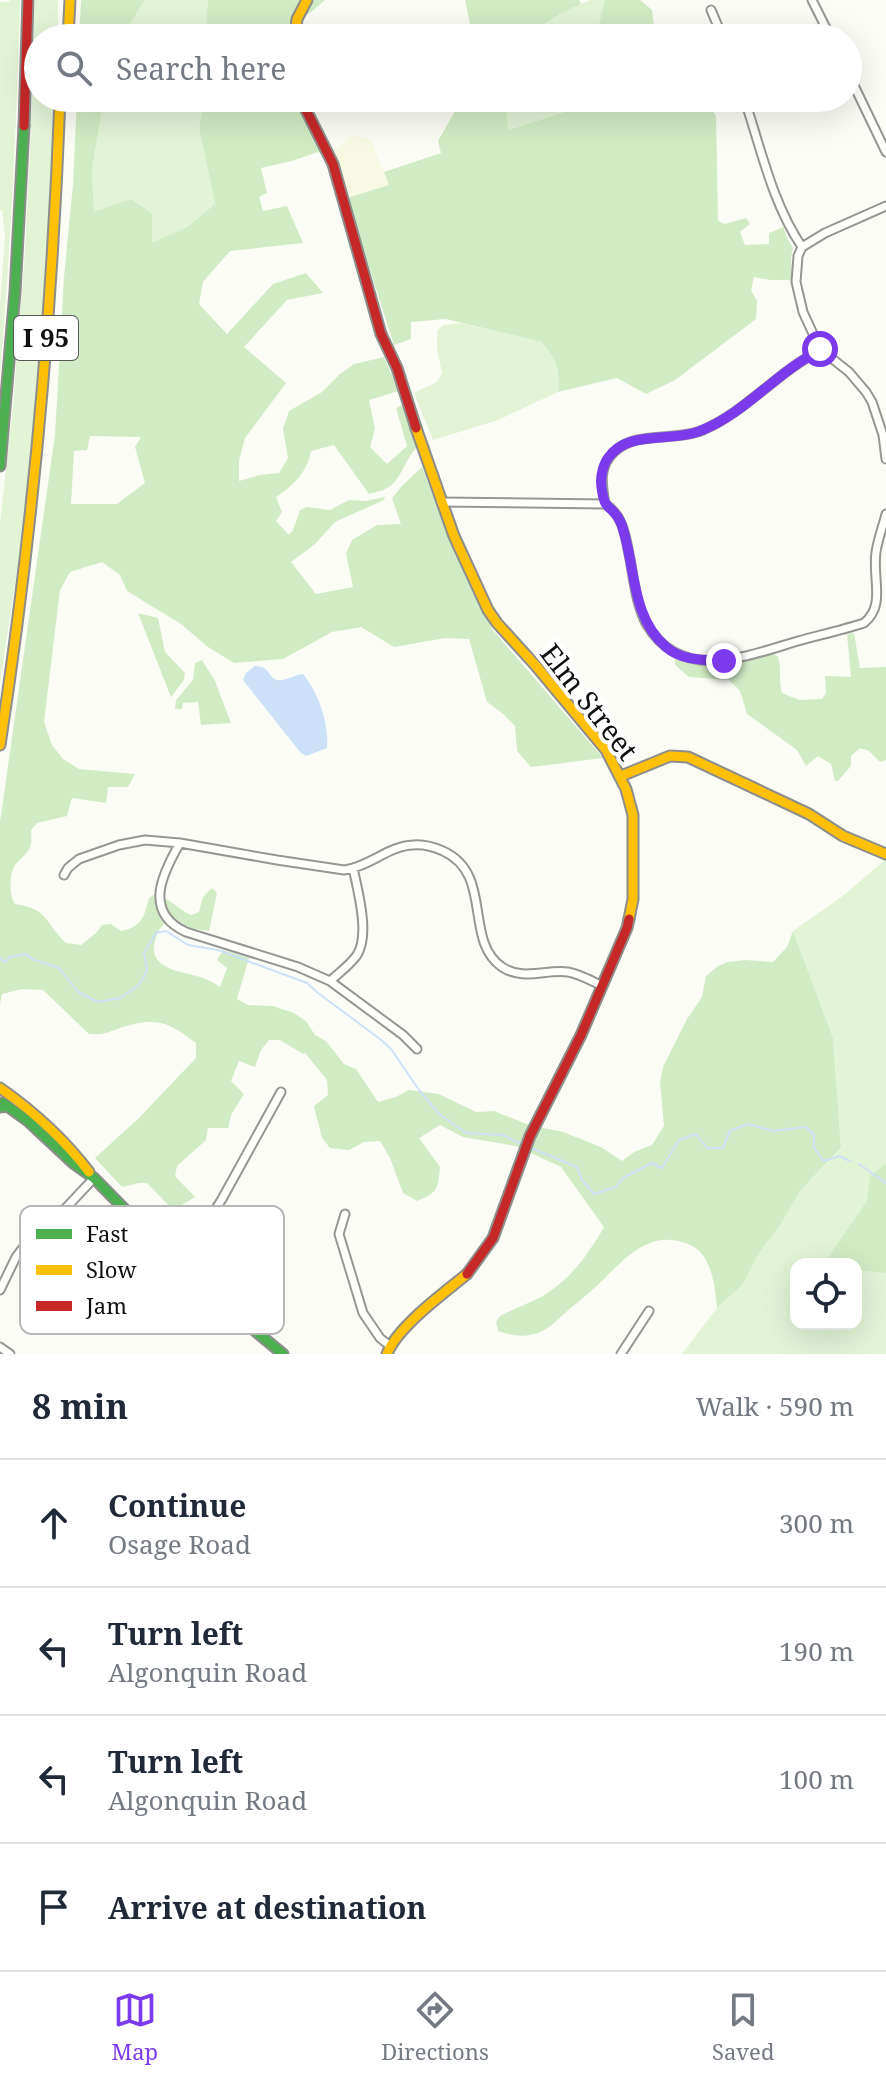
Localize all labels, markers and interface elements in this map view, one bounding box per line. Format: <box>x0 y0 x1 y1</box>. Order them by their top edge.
search box <box>24 24 862 112</box>
icon: search <box>52 46 96 90</box>
text: Search here <box>116 48 286 89</box>
road number: I 95 <box>14 316 78 360</box>
route start <box>802 331 838 367</box>
street label: Elm Street <box>532 635 647 768</box>
route end <box>706 643 742 679</box>
legend <box>20 1206 284 1334</box>
text: Fast <box>86 1218 128 1248</box>
text: Slow <box>86 1254 136 1284</box>
map controls <box>790 1258 862 1330</box>
button: locate <box>790 1258 862 1330</box>
text: Jam <box>85 1290 127 1320</box>
text: 8 min <box>32 1383 128 1429</box>
text: Walk · 590 m <box>696 1388 854 1424</box>
text: Continue <box>108 1485 246 1526</box>
icon: ahead <box>32 1501 76 1545</box>
text: 300 m <box>779 1505 854 1541</box>
text: Osage Road <box>108 1526 251 1562</box>
text: Turn left <box>108 1613 243 1654</box>
icon: left <box>32 1629 76 1673</box>
text: 190 m <box>779 1633 854 1669</box>
text: Algonquin Road <box>108 1654 307 1690</box>
text: Turn left <box>108 1741 243 1782</box>
icon: left <box>32 1757 76 1801</box>
text: 100 m <box>779 1761 854 1797</box>
text: Algonquin Road <box>108 1782 307 1818</box>
icon: arrive <box>32 1885 76 1929</box>
text: Arrive at destination <box>108 1887 427 1928</box>
tab: Map <box>112 1988 158 2066</box>
tab: Directions <box>381 1988 489 2066</box>
tab: Saved <box>712 1988 774 2066</box>

